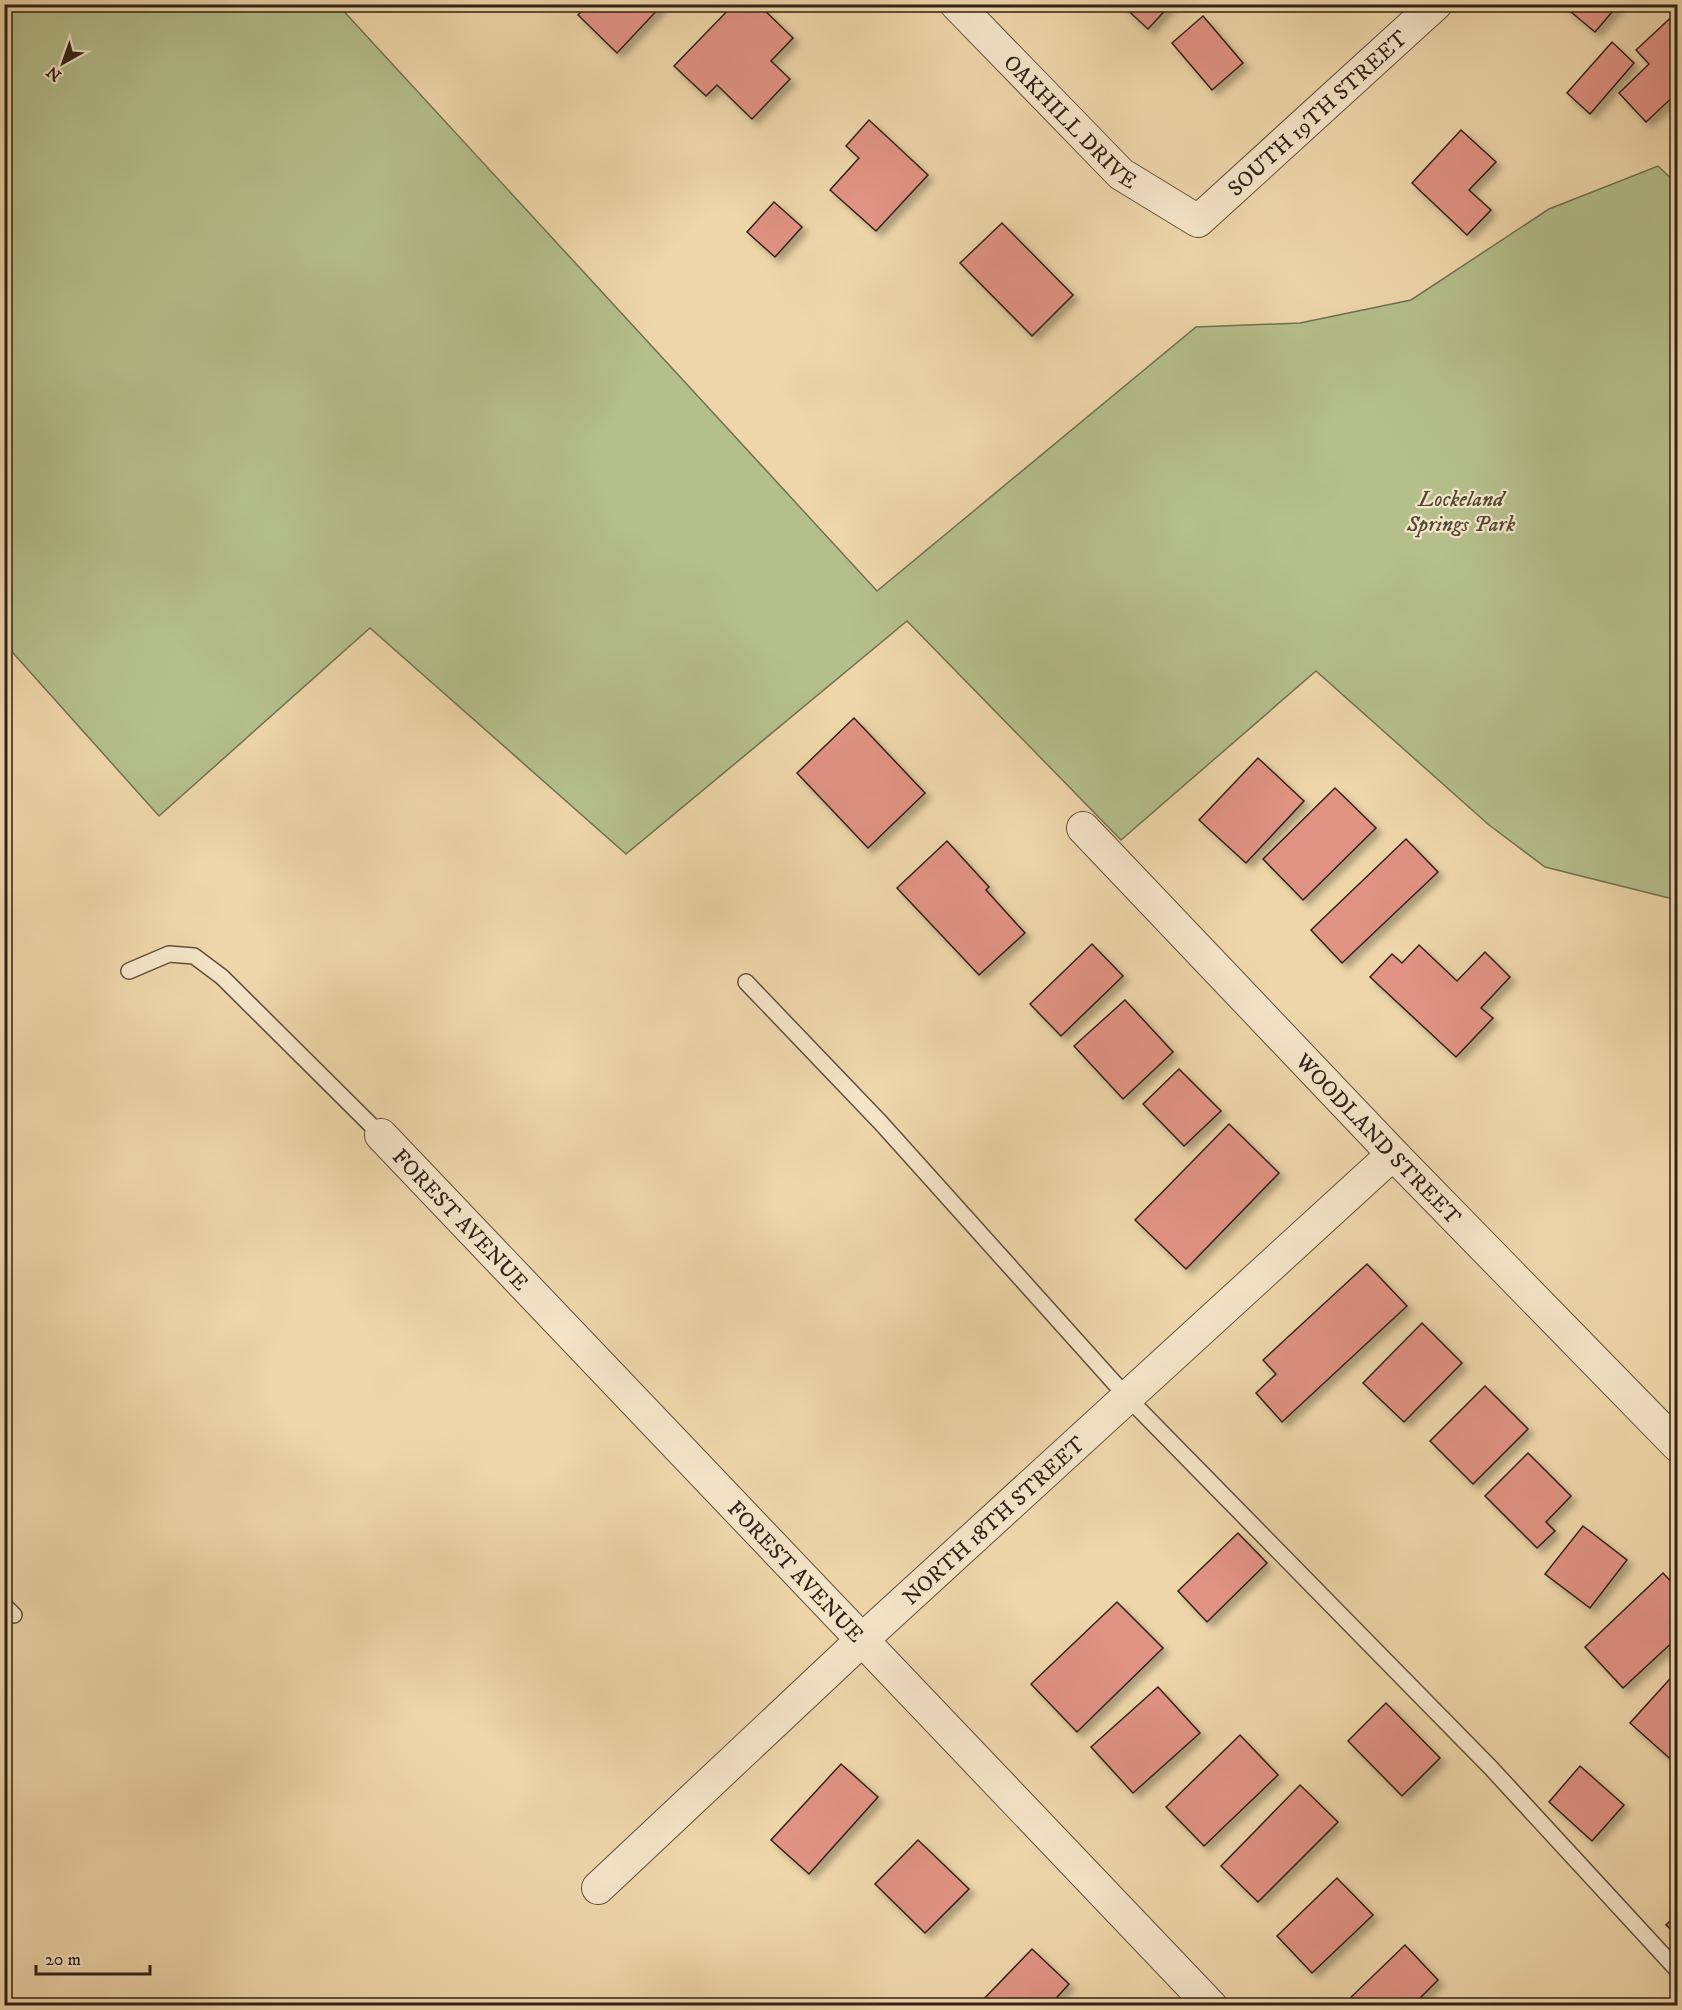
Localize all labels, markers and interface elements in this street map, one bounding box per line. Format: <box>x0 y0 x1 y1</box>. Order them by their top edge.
street label: SOUTH 19TH STREET <box>1223 25 1414 202</box>
north arrow <box>33 33 93 93</box>
street label: OAKHILL DRIVE <box>997 49 1141 195</box>
text: N <box>43 62 65 86</box>
park label: Lockeland Springs Park <box>1406 486 1516 538</box>
street label: WOODLAND STREET <box>1289 1048 1467 1231</box>
street label: FOREST AVENUE <box>386 1144 534 1297</box>
street label: NORTH 18TH STREET <box>897 1431 1091 1611</box>
street label: FOREST AVENUE <box>721 1495 869 1648</box>
scale bar <box>36 1938 150 1976</box>
text: 20 m <box>45 1949 81 1971</box>

